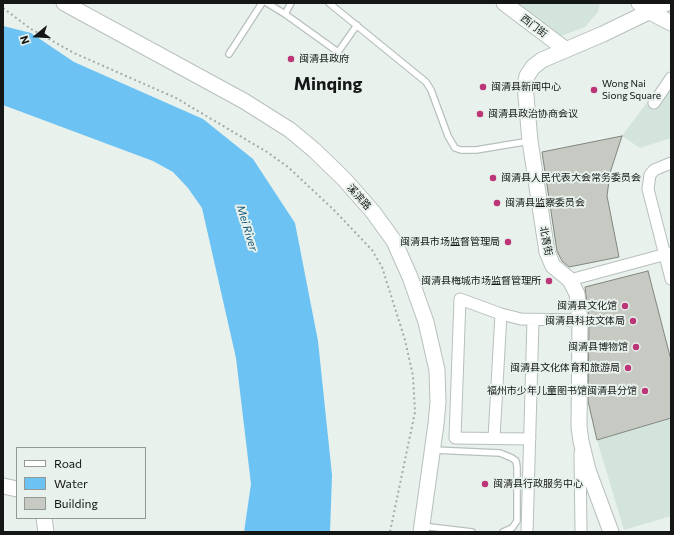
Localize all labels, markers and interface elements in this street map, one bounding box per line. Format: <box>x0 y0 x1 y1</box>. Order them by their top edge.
street label: 西门街 <box>518 12 550 40</box>
north arrow <box>16 16 56 56</box>
text: N <box>17 34 32 46</box>
place label: 闽清县政府 <box>299 53 349 65</box>
marker: 闽清县政府 <box>286 54 296 64</box>
district label: Minqing <box>294 73 362 95</box>
place label: Wong Nai Siong Square <box>602 78 661 102</box>
place label: 闽清县新闻中心 <box>491 81 561 93</box>
marker: 闽清县新闻中心 <box>478 82 488 92</box>
marker: Wong Nai Siong Square <box>589 85 599 95</box>
place label: 闽清县政治协商会议 <box>488 108 578 120</box>
marker: 闽清县政治协商会议 <box>475 109 485 119</box>
place label: 闽清县人民代表大会常务委员会 <box>501 172 641 184</box>
marker: 闽清县人民代表大会常务委员会 <box>488 173 498 183</box>
street label: 溪滨路 <box>345 182 373 212</box>
place label: 闽清县监察委员会 <box>505 197 585 209</box>
marker: 闽清县监察委员会 <box>492 198 502 208</box>
water label: Mei River <box>234 204 260 252</box>
street label: 北青街 <box>537 225 555 257</box>
place label: 闽清县市场监督管理局 <box>400 236 500 248</box>
marker: 闽清县市场监督管理局 <box>503 237 513 247</box>
place label: 闽清县梅城市场监督管理所 <box>421 275 541 287</box>
marker: 闽清县梅城市场监督管理所 <box>544 276 554 286</box>
place label: 闽清县文化馆 <box>557 300 617 312</box>
marker: 闽清县文化馆 <box>620 301 630 311</box>
place label: 闽清县科技文体局 <box>545 315 625 327</box>
marker: 闽清县科技文体局 <box>628 316 638 326</box>
place label: 闽清县博物馆 <box>568 341 628 353</box>
marker: 闽清县博物馆 <box>631 342 641 352</box>
place label: 闽清县文化体育和旅游局 <box>510 362 620 374</box>
marker: 闽清县文化体育和旅游局 <box>623 363 633 373</box>
place label: 福州市少年儿童图书馆闽清县分馆 <box>487 385 637 397</box>
marker: 福州市少年儿童图书馆闽清县分馆 <box>640 386 650 396</box>
legend <box>16 447 146 519</box>
text: Road <box>54 456 82 470</box>
text: Water <box>54 476 88 490</box>
place label: 闽清县行政服务中心 <box>493 478 583 490</box>
marker: 闽清县行政服务中心 <box>480 479 490 489</box>
text: Building <box>54 496 98 510</box>

